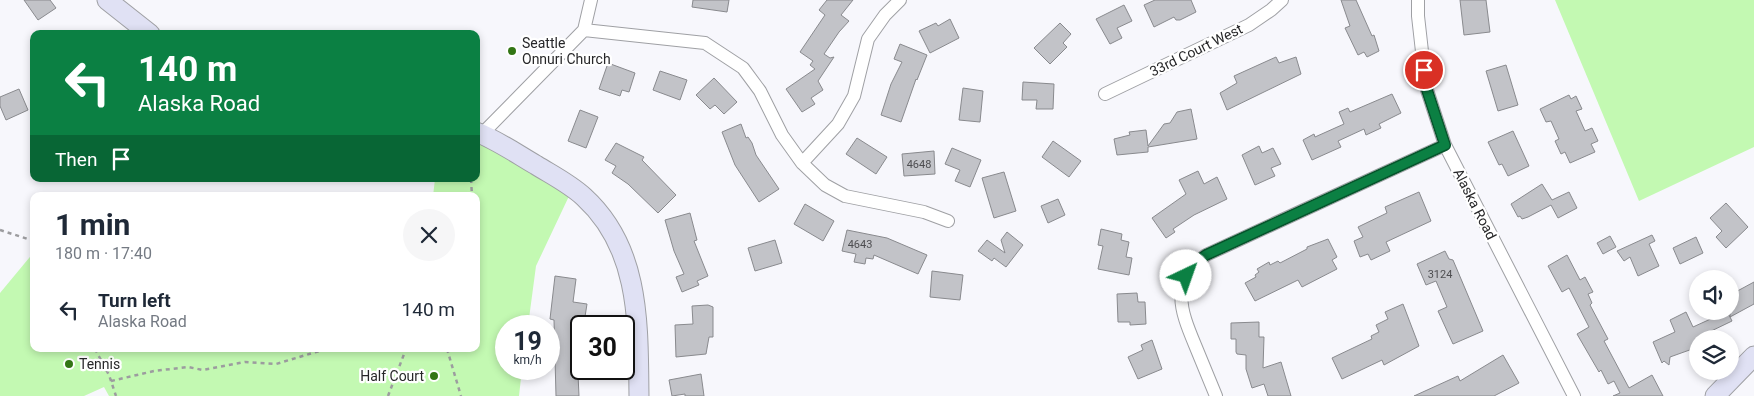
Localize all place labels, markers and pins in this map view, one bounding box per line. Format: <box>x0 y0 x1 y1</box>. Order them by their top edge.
place label: Seattle Onnuri Church <box>522 35 611 67</box>
marker: Seattle Onnuri Church <box>506 45 518 57</box>
pin <box>1403 49 1445 91</box>
place label: Tennis <box>79 356 120 372</box>
marker: Tennis <box>63 358 75 370</box>
place label: Half Court <box>360 368 424 384</box>
marker: Half Court <box>428 370 440 382</box>

